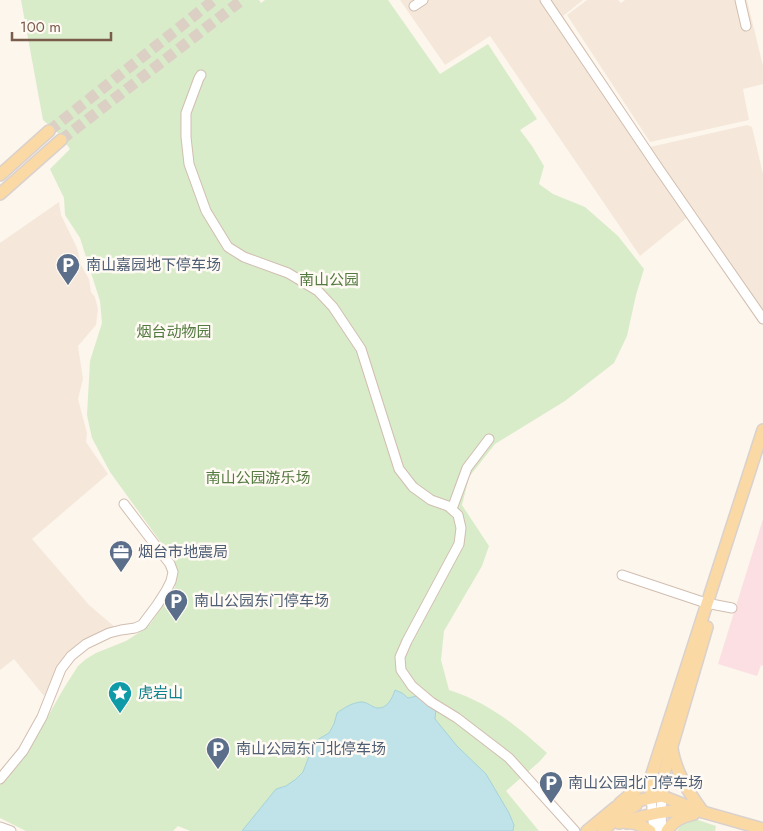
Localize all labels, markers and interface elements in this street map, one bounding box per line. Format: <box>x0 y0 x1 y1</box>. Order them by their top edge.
scale bar <box>12 10 111 42</box>
text: 100 m <box>20 16 61 38</box>
parking icon: 南山嘉园地下停车场 <box>55 252 81 286</box>
place label: 南山嘉园地下停车场 <box>86 254 221 276</box>
park label: 南山公园 <box>299 269 359 291</box>
park label: 烟台动物园 <box>136 321 212 343</box>
park label: 南山公园游乐场 <box>205 467 311 489</box>
office icon: 烟台市地震局 <box>108 539 134 573</box>
place label: 烟台市地震局 <box>138 541 228 563</box>
parking icon: 南山公园东门停车场 <box>163 588 189 622</box>
place label: 南山公园东门停车场 <box>194 590 329 612</box>
place icon: 虎岩山 <box>107 680 133 714</box>
place label: 虎岩山 <box>138 682 183 704</box>
parking icon: 南山公园东门北停车场 <box>205 736 231 770</box>
place label: 南山公园东门北停车场 <box>236 738 386 760</box>
parking icon: 南山公园北门停车场 <box>538 770 564 804</box>
place label: 南山公园北门停车场 <box>568 772 703 794</box>

